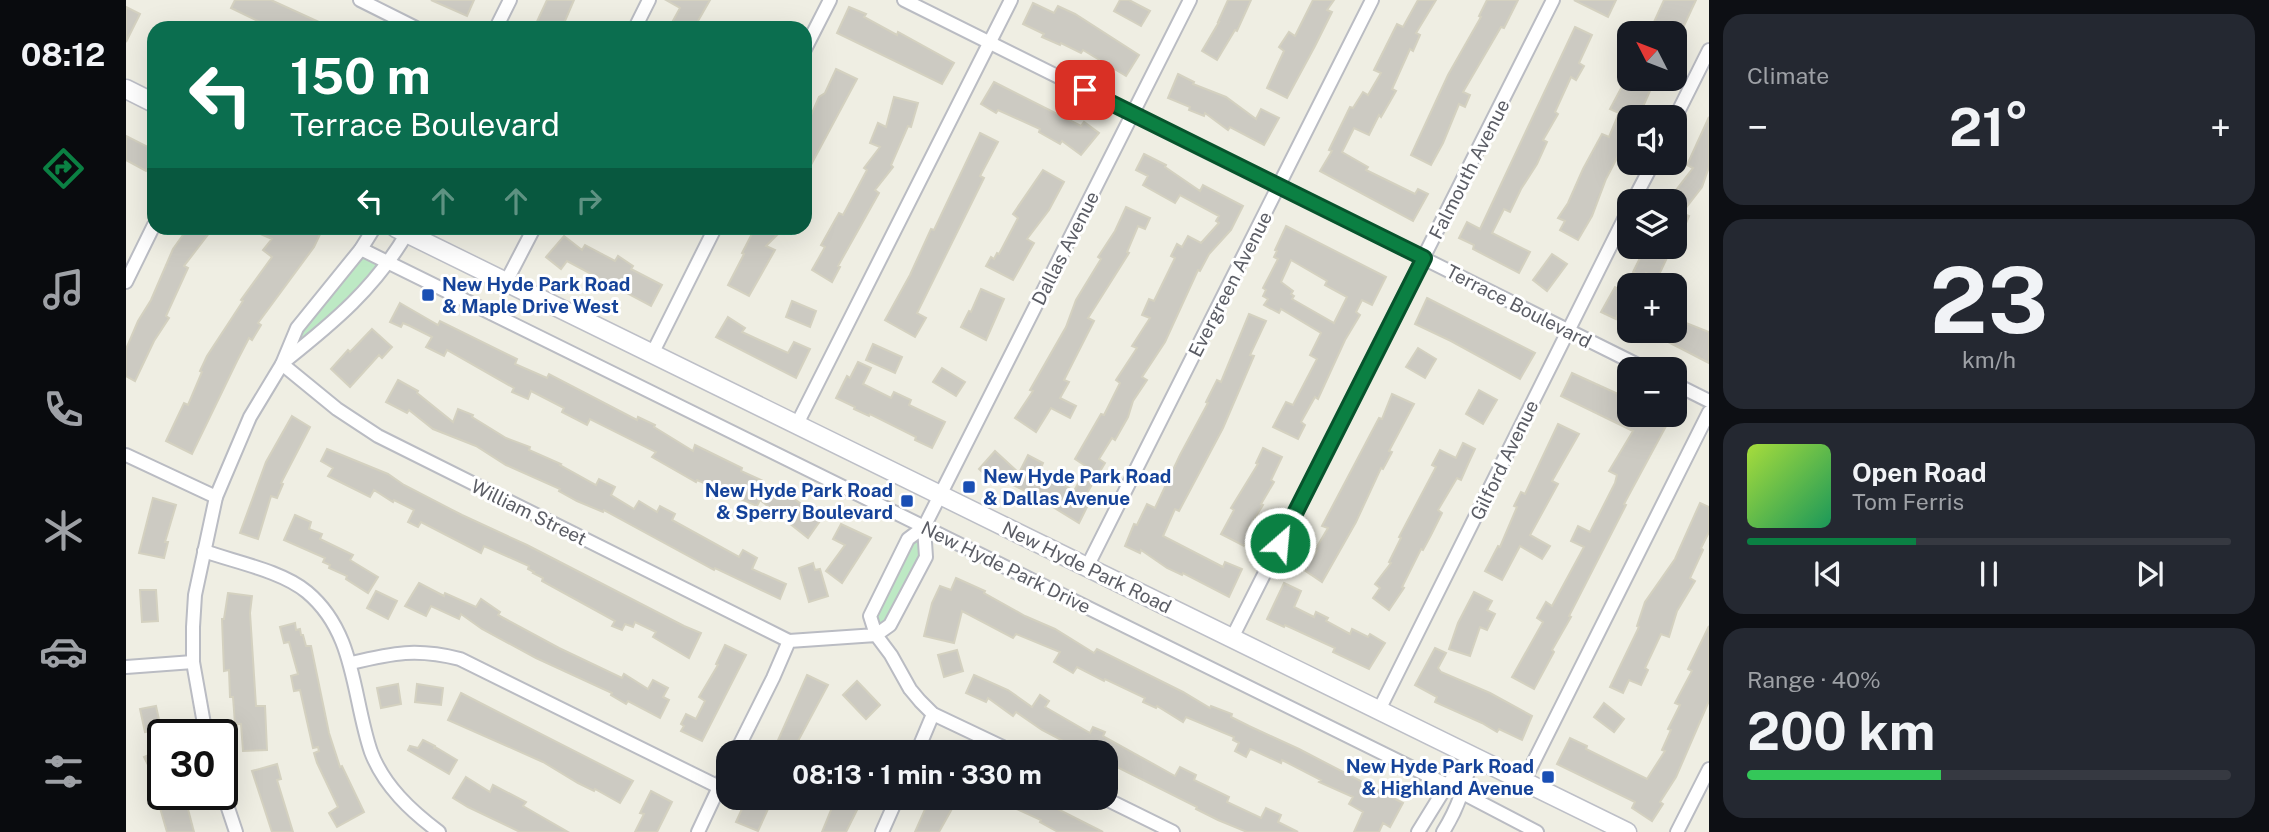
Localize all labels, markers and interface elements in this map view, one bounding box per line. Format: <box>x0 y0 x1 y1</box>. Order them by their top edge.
north arrow <box>1617 21 1687 91</box>
map controls <box>1617 21 1687 427</box>
text: 08:12 <box>21 36 105 73</box>
text: 150 m <box>290 47 431 105</box>
icon: left <box>175 49 266 140</box>
pin <box>1055 60 1115 120</box>
text: Climate <box>1747 62 1829 89</box>
icon: arrive <box>1066 71 1104 109</box>
street label: Falmouth Avenue <box>1424 96 1514 242</box>
text: 21° <box>1949 97 2029 158</box>
button: sound <box>1617 105 1687 175</box>
text: − <box>1747 105 1768 150</box>
text: + <box>2210 105 2231 150</box>
text: Terrace Boulevard <box>290 106 560 143</box>
icon: directions <box>39 144 88 193</box>
icon: left <box>351 182 389 220</box>
icon: ahead <box>424 182 462 220</box>
icon: ahead <box>497 182 535 220</box>
icon: right <box>570 182 608 220</box>
street label: Dallas Avenue <box>1027 187 1103 309</box>
button: layers <box>1617 189 1687 259</box>
street label: Evergreen Avenue <box>1184 208 1276 360</box>
text: 23 <box>1930 247 2048 353</box>
street label: Terrace Boulevard <box>1443 260 1595 352</box>
icon: music <box>39 265 88 314</box>
place label: New Hyde Park Road & Maple Drive West <box>442 273 630 317</box>
button: + <box>1617 273 1687 343</box>
marker: New Hyde Park Road & Maple Drive West <box>420 287 436 303</box>
text: km/h <box>1962 346 2016 373</box>
button: − <box>1617 357 1687 427</box>
icon: phone <box>39 385 88 434</box>
street label: Gilford Avenue <box>1465 396 1543 524</box>
text: Open Road <box>1852 457 1987 488</box>
place label: New Hyde Park Road & Dallas Avenue <box>983 465 1171 509</box>
street label: William Street <box>468 475 590 549</box>
place label: New Hyde Park Road & Sperry Boulevard <box>705 479 893 523</box>
marker: New Hyde Park Road & Dallas Avenue <box>961 479 977 495</box>
text: Tom Ferris <box>1852 488 1964 515</box>
marker: New Hyde Park Road & Sperry Boulevard <box>899 493 915 509</box>
icon: climate <box>39 506 88 555</box>
position arrow <box>1243 506 1317 580</box>
street label: New Hyde Park Drive <box>918 516 1094 618</box>
street label: New Hyde Park Road <box>999 516 1175 618</box>
icon: previous <box>1809 555 1847 593</box>
icon: pause <box>1970 555 2008 593</box>
icon: next <box>2131 555 2169 593</box>
icon: car <box>39 627 88 676</box>
text: Range · 40% <box>1747 666 1881 693</box>
text: 200 km <box>1747 701 1935 762</box>
speed limit sign: 30 <box>147 719 238 810</box>
icon: filters <box>39 747 88 796</box>
place label: New Hyde Park Road & Highland Avenue <box>1346 755 1534 799</box>
text: 08:13 · 1 min · 330 m <box>792 759 1042 790</box>
marker: New Hyde Park Road & Highland Avenue <box>1540 769 1556 785</box>

